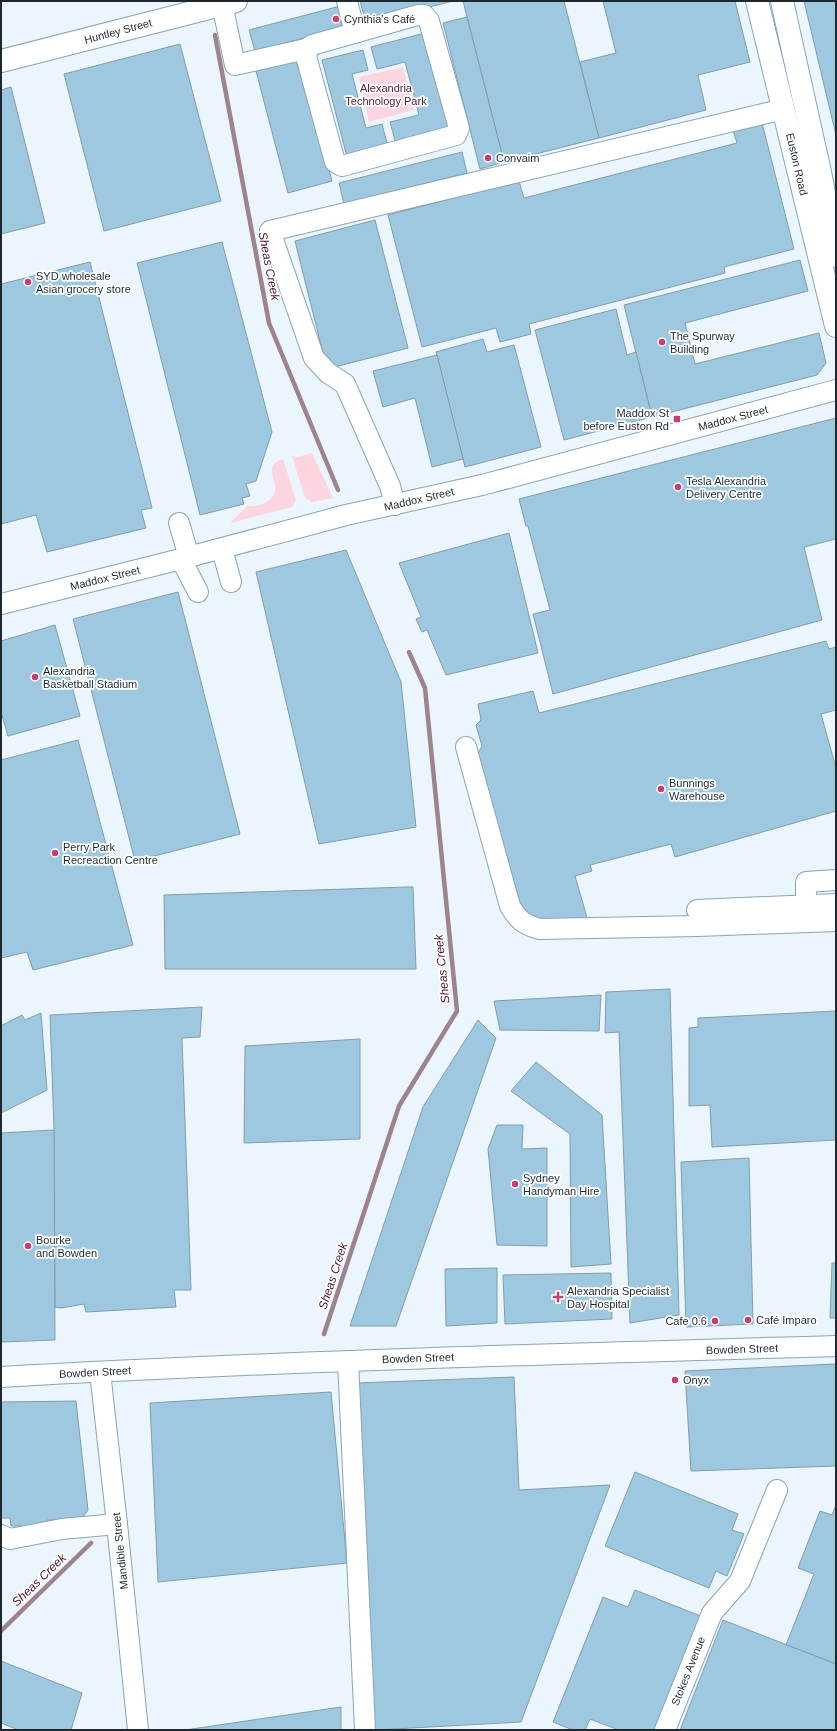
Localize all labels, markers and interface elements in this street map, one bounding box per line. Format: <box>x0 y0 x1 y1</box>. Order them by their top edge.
place label: Cynthia's Café <box>344 13 415 25</box>
marker: Cynthia's Café <box>331 14 341 24</box>
street label: Huntley Street <box>83 16 153 46</box>
park label: Alexandria Technology Park <box>345 82 427 107</box>
street label: Euston Road <box>784 132 810 196</box>
place label: Convaim <box>496 152 539 164</box>
marker: Convaim <box>483 153 493 163</box>
water label: Sheas Creek <box>256 231 283 302</box>
place label: SYD wholesale Asian grocery store <box>36 270 131 295</box>
marker: SYD wholesale Asian grocery store <box>23 277 33 287</box>
place label: The Spurway Building <box>670 330 735 355</box>
marker: The Spurway Building <box>657 337 667 347</box>
street label: Maddox Street <box>697 403 769 433</box>
place label: Maddox St before Euston Rd <box>583 407 669 432</box>
marker: Maddox St before Euston Rd <box>672 414 682 424</box>
place label: Tesla Alexandria Delivery Centre <box>686 475 767 500</box>
marker: Tesla Alexandria Delivery Centre <box>673 482 683 492</box>
street label: Maddox Street <box>383 485 455 513</box>
street label: Maddox Street <box>69 564 141 592</box>
place label: Alexandria Basketball Stadium <box>43 665 137 690</box>
marker: Alexandria Basketball Stadium <box>30 672 40 682</box>
place label: Bunnings Warehouse <box>669 777 725 802</box>
marker: Bunnings Warehouse <box>656 784 666 794</box>
place label: Perry Park Recreaction Centre <box>63 841 158 866</box>
marker: Perry Park Recreaction Centre <box>50 848 60 858</box>
water label: Sheas Creek <box>431 933 453 1004</box>
place label: Sydney Handyman Hire <box>523 1172 599 1197</box>
marker: Sydney Handyman Hire <box>510 1179 520 1189</box>
place label: Bourke and Bowden <box>36 1234 97 1259</box>
water label: Sheas Creek <box>316 1240 351 1311</box>
marker: Bourke and Bowden <box>23 1241 33 1251</box>
place label: Alexandria Specialist Day Hospital <box>567 1285 669 1310</box>
marker: Alexandria Specialist Day Hospital <box>552 1291 564 1303</box>
place label: Café Imparo <box>756 1314 817 1326</box>
place label: Cafe 0.6 <box>665 1315 707 1327</box>
marker: Café Imparo <box>743 1315 753 1325</box>
marker: Cafe 0.6 <box>710 1316 720 1326</box>
street label: Bowden Street <box>706 1342 778 1356</box>
street label: Bowden Street <box>382 1351 454 1365</box>
street label: Bowden Street <box>59 1364 131 1380</box>
place label: Onyx <box>683 1374 709 1386</box>
marker: Onyx <box>670 1375 680 1385</box>
street label: Mandible Street <box>110 1512 130 1590</box>
water label: Sheas Creek <box>9 1550 70 1609</box>
street label: Stokes Avenue <box>669 1635 707 1707</box>

